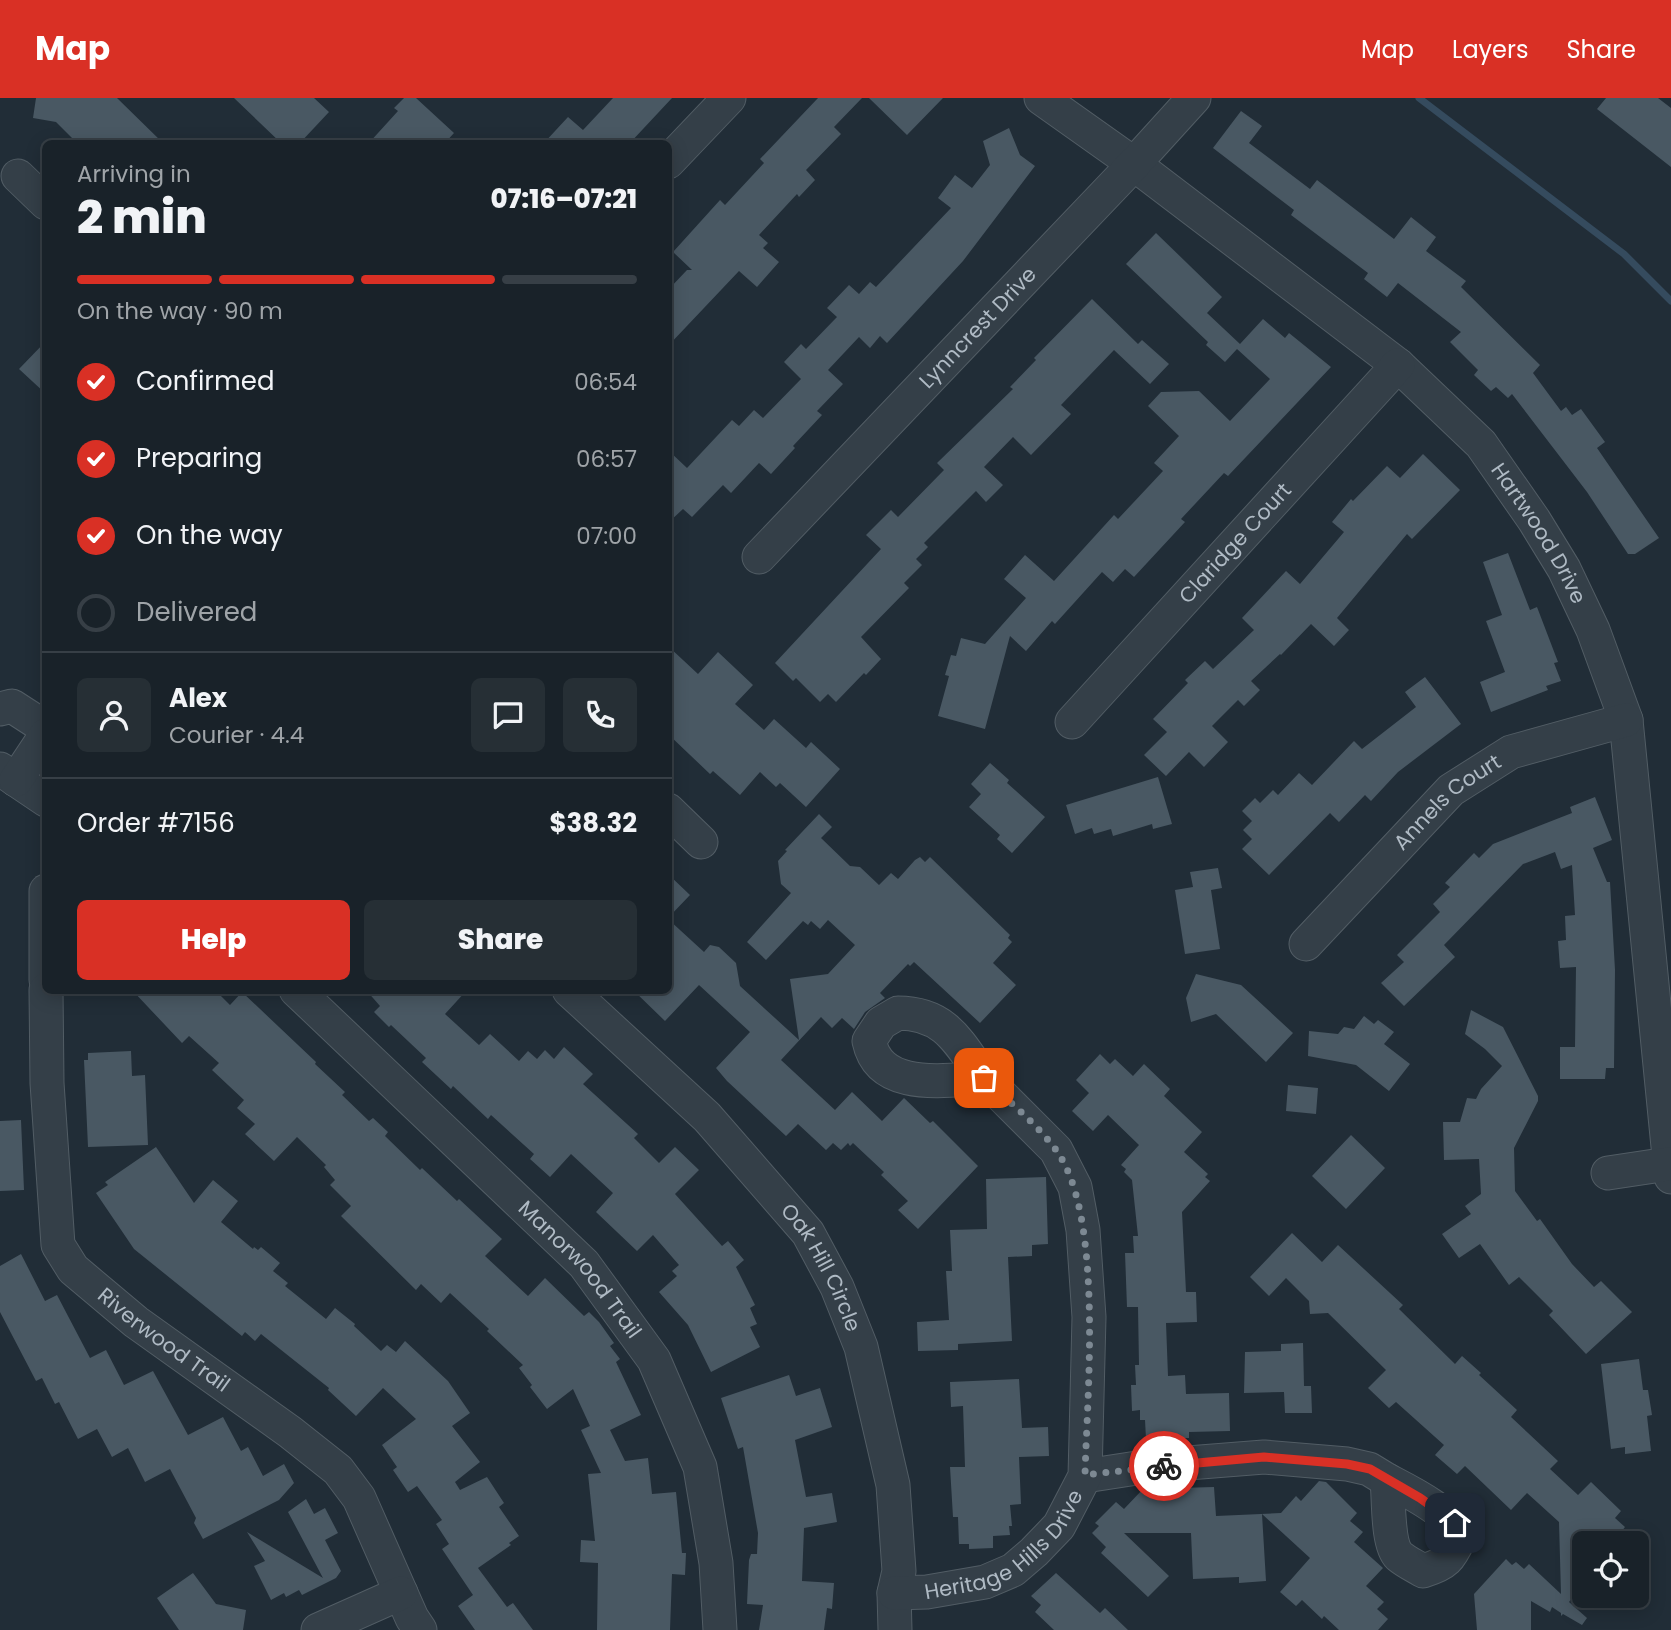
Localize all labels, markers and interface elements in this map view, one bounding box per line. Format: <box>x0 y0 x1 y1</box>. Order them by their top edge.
text: Map <box>35 25 110 72</box>
text: Map <box>1361 33 1414 66</box>
text: Layers <box>1452 33 1528 66</box>
text: Share <box>1566 33 1636 66</box>
text: Arriving in <box>77 158 191 190</box>
text: 07:16–07:21 <box>491 181 637 217</box>
text: 2 min <box>77 185 207 249</box>
street label: Lynncrest Drive <box>912 260 1043 395</box>
text: On the way · 90 m <box>77 295 283 327</box>
icon: check <box>77 363 115 401</box>
text: Confirmed <box>136 363 274 399</box>
text: 06:54 <box>574 366 637 398</box>
icon: check <box>77 440 115 478</box>
text: Preparing <box>136 440 262 476</box>
text: 06:57 <box>576 443 637 475</box>
street label: Hartwood Drive <box>1484 457 1593 608</box>
street label: Claridge Court <box>1172 476 1298 610</box>
icon: check <box>77 517 115 555</box>
text: On the way <box>136 517 283 553</box>
text: 07:00 <box>576 520 637 552</box>
text: Delivered <box>136 594 257 630</box>
button: person <box>77 678 151 752</box>
button: chat <box>471 678 545 752</box>
button: phone <box>563 678 637 752</box>
text: Alex <box>169 680 227 716</box>
text: Courier · 4.4 <box>169 719 304 751</box>
street label: Annels Court <box>1387 747 1506 856</box>
text: Order #7156 <box>77 805 235 841</box>
text: $38.32 <box>549 805 637 841</box>
button: Help <box>77 900 350 980</box>
button: Share <box>364 900 637 980</box>
pin <box>954 1048 1014 1108</box>
icon: bag <box>965 1059 1003 1097</box>
street label: Manorwood Trail <box>512 1194 648 1344</box>
street label: Oak Hill Circle <box>775 1197 868 1336</box>
street label: Riverwood Trail <box>92 1281 236 1399</box>
courier <box>1129 1431 1199 1501</box>
icon: bike <box>1145 1447 1183 1485</box>
street label: Heritage Hills Drive <box>922 1484 1090 1606</box>
pin <box>1425 1493 1485 1553</box>
icon: home <box>1436 1504 1474 1542</box>
map controls <box>1572 1531 1649 1608</box>
button: locate <box>1572 1531 1649 1608</box>

